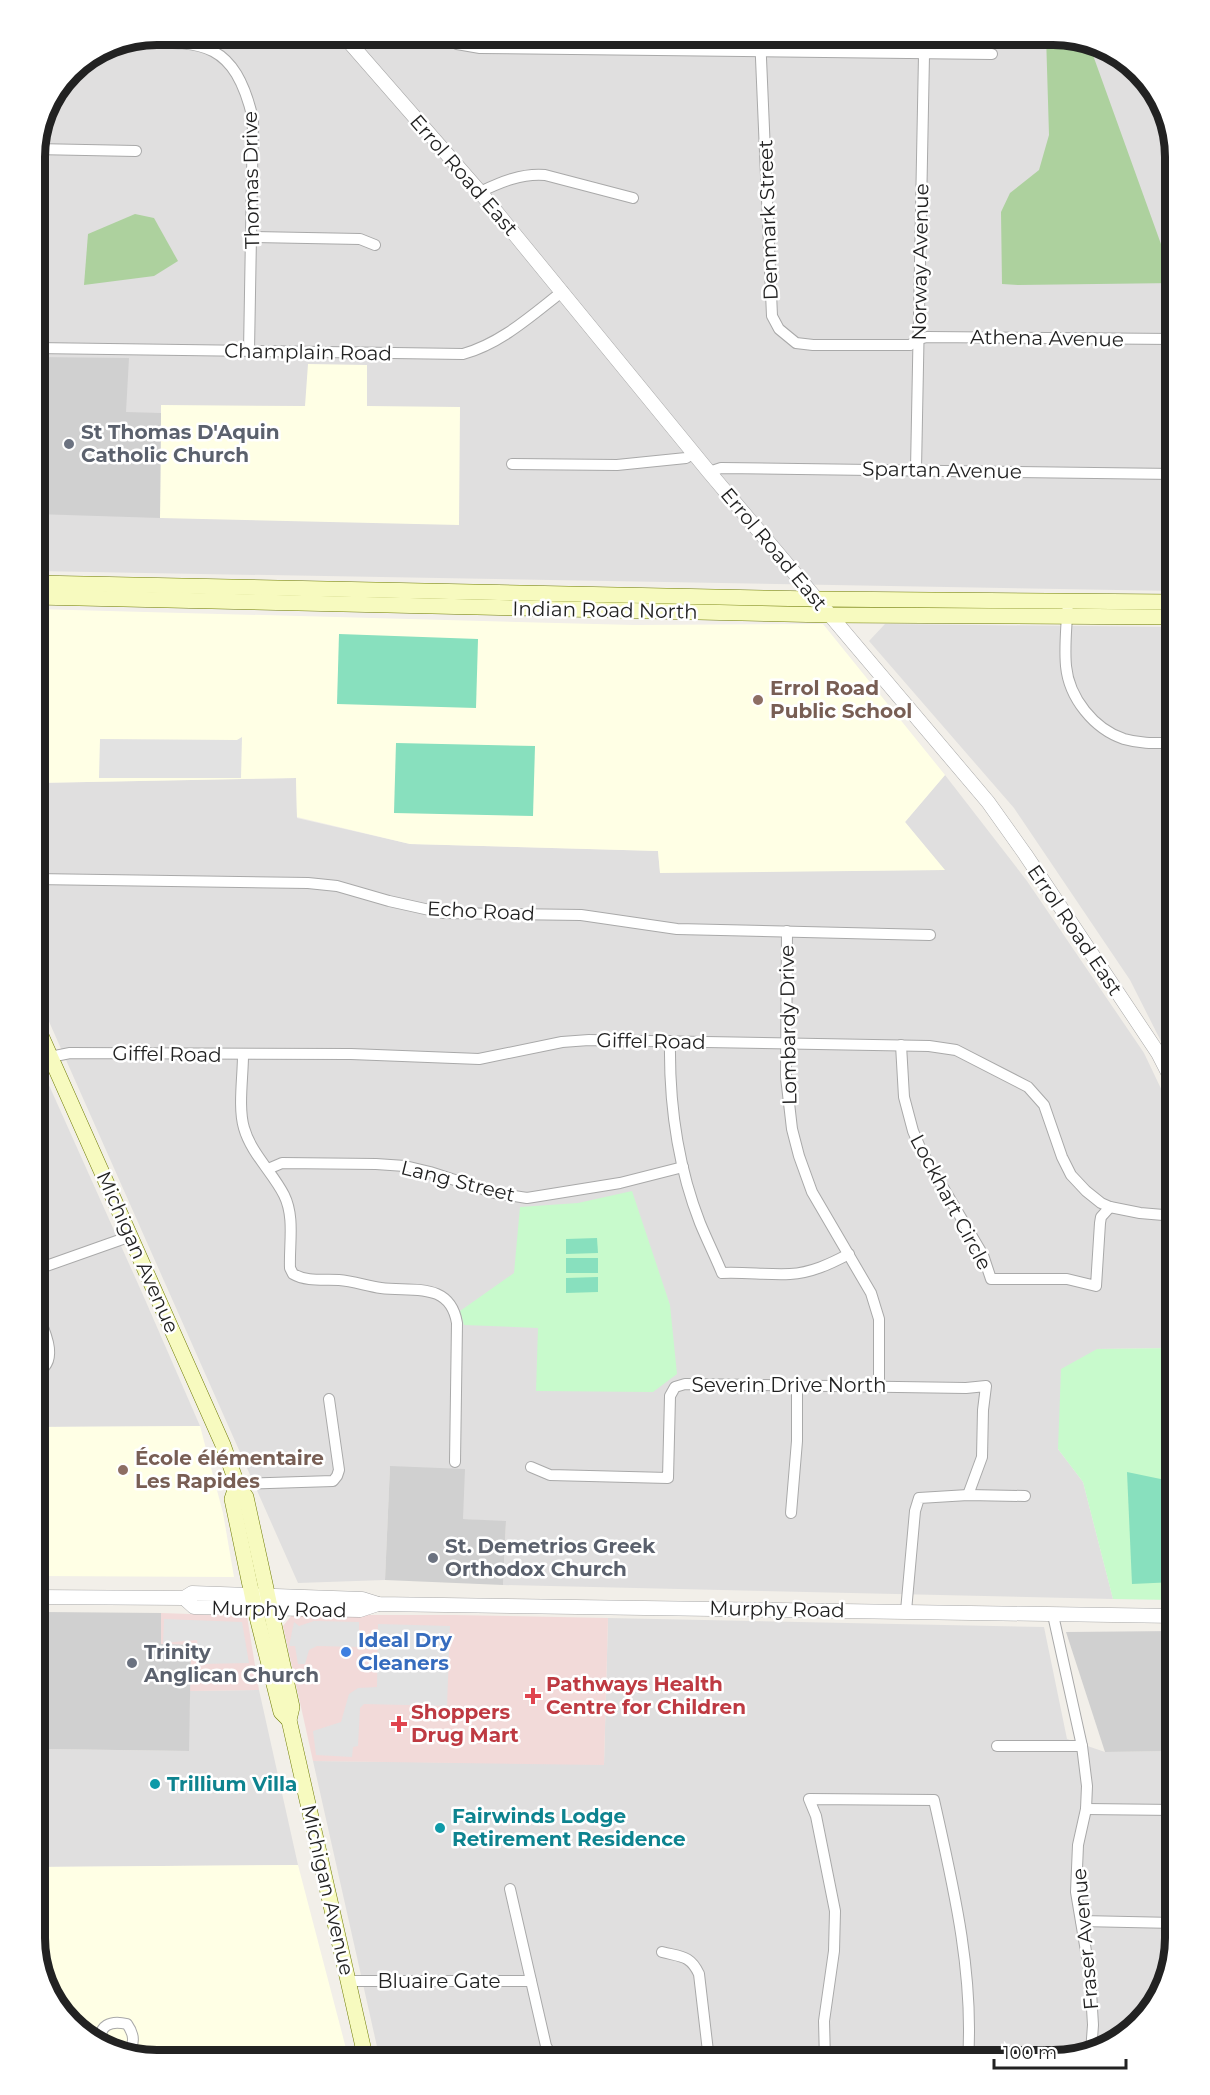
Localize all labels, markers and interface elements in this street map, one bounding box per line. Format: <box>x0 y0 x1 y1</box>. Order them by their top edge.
street label: Errol Road East <box>405 110 523 240</box>
street label: Thomas Drive <box>238 111 264 249</box>
street label: Denmark Street <box>753 139 783 301</box>
street label: Norway Avenue <box>907 183 933 341</box>
street label: Athena Avenue <box>970 325 1124 351</box>
street label: Champlain Road <box>224 339 392 365</box>
place label: St Thomas D'Aquin Catholic Church <box>81 420 280 467</box>
marker: St Thomas D'Aquin Catholic Church <box>62 437 76 451</box>
street label: Spartan Avenue <box>862 457 1022 483</box>
street label: Errol Road East <box>716 483 832 615</box>
street label: Indian Road North <box>512 596 698 624</box>
place label: Errol Road Public School <box>770 676 912 723</box>
marker: Errol Road Public School <box>751 693 765 707</box>
street label: Errol Road East <box>1022 860 1128 1000</box>
street label: Echo Road <box>426 896 536 926</box>
street label: Lombardy Drive <box>775 945 801 1105</box>
street label: Giffel Road <box>596 1028 706 1054</box>
street label: Giffel Road <box>112 1041 222 1067</box>
street label: Lockhart Circle <box>905 1130 997 1274</box>
street label: Lang Street <box>399 1155 517 1207</box>
street label: Michigan Avenue <box>92 1168 184 1336</box>
street label: Severin Drive North <box>691 1373 887 1397</box>
place label: École élémentaire Les Rapides <box>135 1446 324 1493</box>
marker: École élémentaire Les Rapides <box>116 1463 130 1477</box>
place label: St. Demetrios Greek Orthodox Church <box>445 1534 656 1581</box>
marker: St. Demetrios Greek Orthodox Church <box>426 1551 440 1565</box>
street label: Murphy Road <box>211 1596 347 1622</box>
street label: Murphy Road <box>709 1596 845 1622</box>
place label: Ideal Dry Cleaners <box>358 1628 453 1675</box>
place label: Trinity Anglican Church <box>143 1640 319 1687</box>
marker: Ideal Dry Cleaners <box>339 1645 353 1659</box>
marker: Trinity Anglican Church <box>125 1656 139 1670</box>
place label: Pathways Health Centre for Children <box>546 1672 746 1719</box>
marker: Pathways Health Centre for Children <box>524 1687 542 1705</box>
place label: Shoppers Drug Mart <box>411 1700 519 1747</box>
marker: Shoppers Drug Mart <box>392 1717 406 1731</box>
place label: Trillium Villa <box>167 1772 297 1796</box>
marker: Trillium Villa <box>148 1777 162 1791</box>
street label: Michigan Avenue <box>297 1802 359 1978</box>
place label: Fairwinds Lodge Retirement Residence <box>452 1804 686 1851</box>
marker: Fairwinds Lodge Retirement Residence <box>433 1821 447 1835</box>
street label: Fraser Avenue <box>1067 1867 1103 2011</box>
street label: Bluaire Gate <box>377 1969 501 1993</box>
scale bar <box>994 2032 1126 2070</box>
text: 100 m <box>1003 2042 1057 2064</box>

